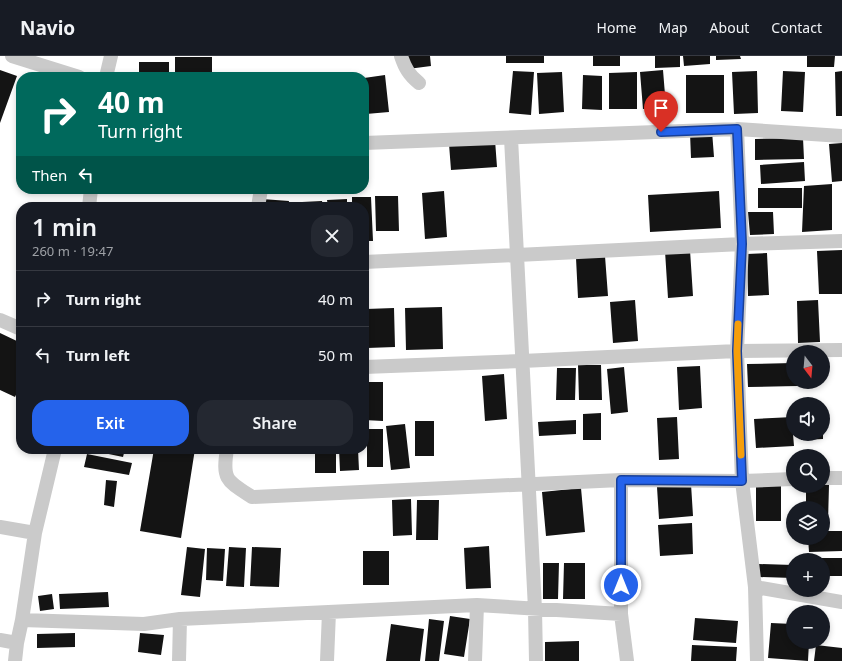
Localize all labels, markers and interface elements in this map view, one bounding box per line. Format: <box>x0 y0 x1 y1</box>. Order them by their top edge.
text: Navio <box>20 15 75 41</box>
text: Home <box>597 18 636 37</box>
text: Map <box>658 18 688 37</box>
text: About <box>710 18 749 37</box>
text: Contact <box>771 18 822 37</box>
text: 40 m <box>98 83 165 121</box>
icon: right <box>32 88 84 140</box>
pin <box>644 91 678 132</box>
icon: arrive <box>650 97 672 119</box>
text: Turn right <box>98 119 182 143</box>
icon: left <box>75 164 97 186</box>
text: Then <box>32 165 67 185</box>
text: 1 min <box>32 210 97 243</box>
button: close <box>311 215 353 257</box>
text: 260 m · 19:47 <box>32 242 113 260</box>
icon: right <box>32 288 54 310</box>
text: Turn right <box>66 289 141 309</box>
text: 40 m <box>318 289 353 309</box>
icon: left <box>32 344 54 366</box>
text: Turn left <box>66 345 130 365</box>
text: 50 m <box>318 345 353 365</box>
north arrow <box>786 345 830 389</box>
map controls <box>786 345 830 649</box>
button: sound <box>786 397 830 441</box>
button: Exit <box>32 400 189 446</box>
button: Share <box>197 400 353 446</box>
button: search <box>786 449 830 493</box>
button: layers <box>786 501 830 545</box>
button: + <box>786 553 830 597</box>
position arrow <box>600 564 642 606</box>
button: − <box>786 605 830 649</box>

